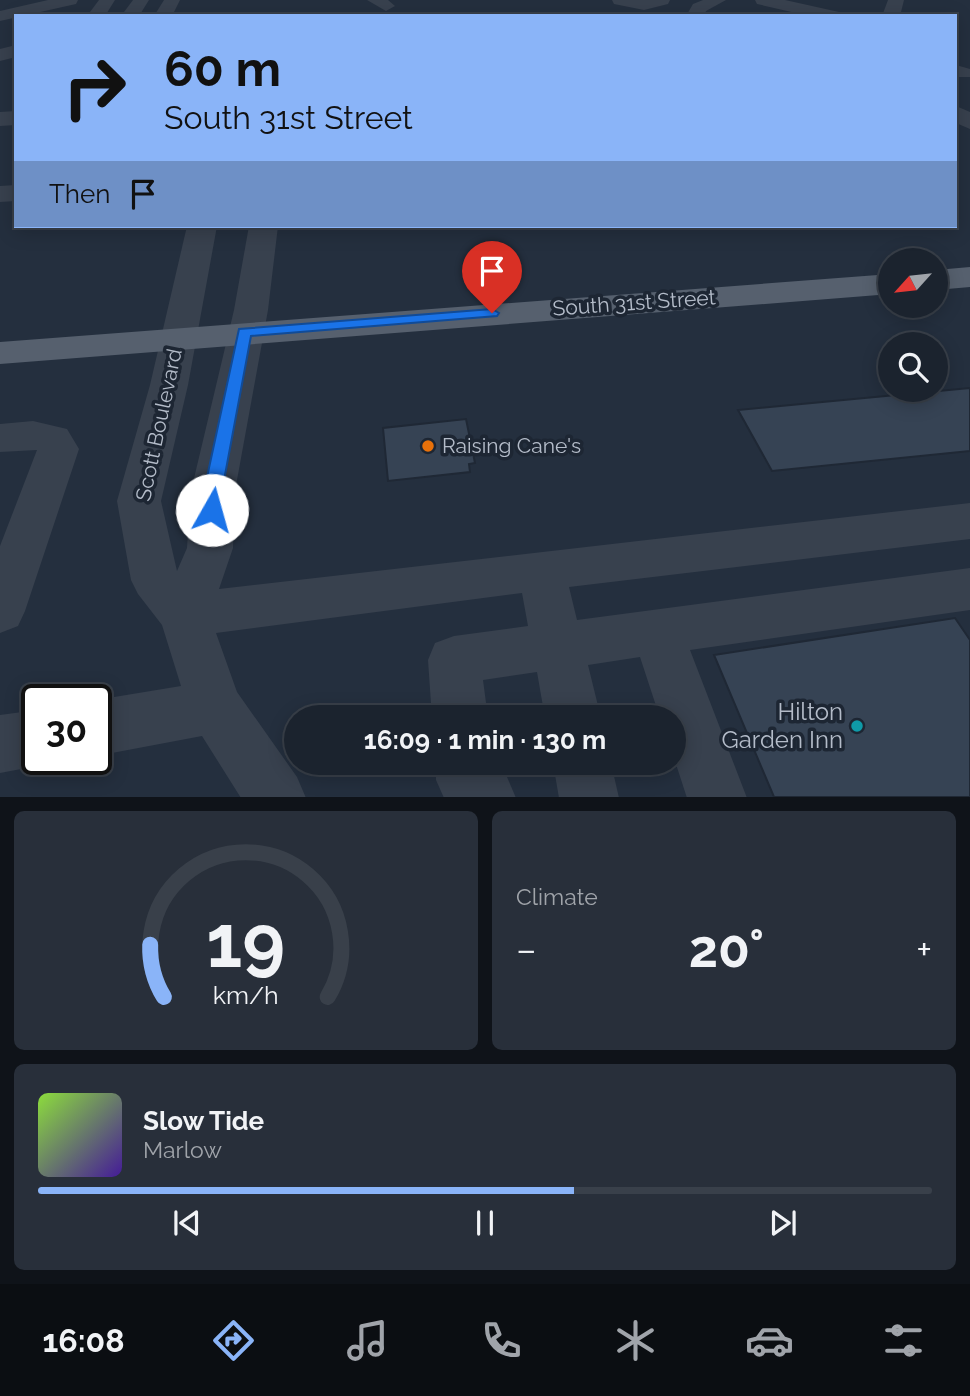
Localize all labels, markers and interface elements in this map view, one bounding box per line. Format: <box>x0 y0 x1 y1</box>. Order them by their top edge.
text: 60 m <box>164 40 281 97</box>
icon: right <box>49 42 140 133</box>
text: South 31st Street <box>164 99 413 136</box>
icon: arrive <box>124 175 162 213</box>
text: Then <box>49 179 110 209</box>
pin <box>462 241 522 313</box>
north arrow <box>878 248 948 318</box>
map controls <box>878 248 948 402</box>
icon: arrive <box>473 252 511 290</box>
street label: South 31st Street <box>552 284 716 321</box>
button: search <box>878 332 948 402</box>
street label: Scott Boulevard <box>130 346 187 503</box>
place label: Raising Cane's <box>442 433 581 458</box>
marker: Raising Cane's <box>420 438 436 454</box>
position arrow <box>175 473 249 547</box>
speed limit sign: 30 <box>21 684 112 775</box>
place label: Hilton Garden Inn <box>722 697 843 754</box>
marker: Hilton Garden Inn <box>849 718 865 734</box>
text: 16:09 · 1 min · 130 m <box>364 725 606 755</box>
text: Climate <box>516 883 598 910</box>
text: 19 <box>207 899 285 984</box>
text: 20° <box>689 918 764 979</box>
text: − <box>516 927 536 972</box>
text: + <box>916 927 932 972</box>
text: km/h <box>213 979 279 1009</box>
text: Slow Tide <box>143 1106 264 1136</box>
text: Marlow <box>143 1136 222 1163</box>
icon: previous <box>168 1204 206 1242</box>
icon: pause <box>466 1204 504 1242</box>
icon: next <box>764 1204 802 1242</box>
icon: directions <box>209 1316 258 1365</box>
icon: music <box>343 1316 392 1365</box>
icon: phone <box>477 1316 526 1365</box>
icon: climate <box>611 1316 660 1365</box>
icon: car <box>745 1316 794 1365</box>
icon: filters <box>879 1316 928 1365</box>
text: 16:08 <box>42 1322 125 1359</box>

